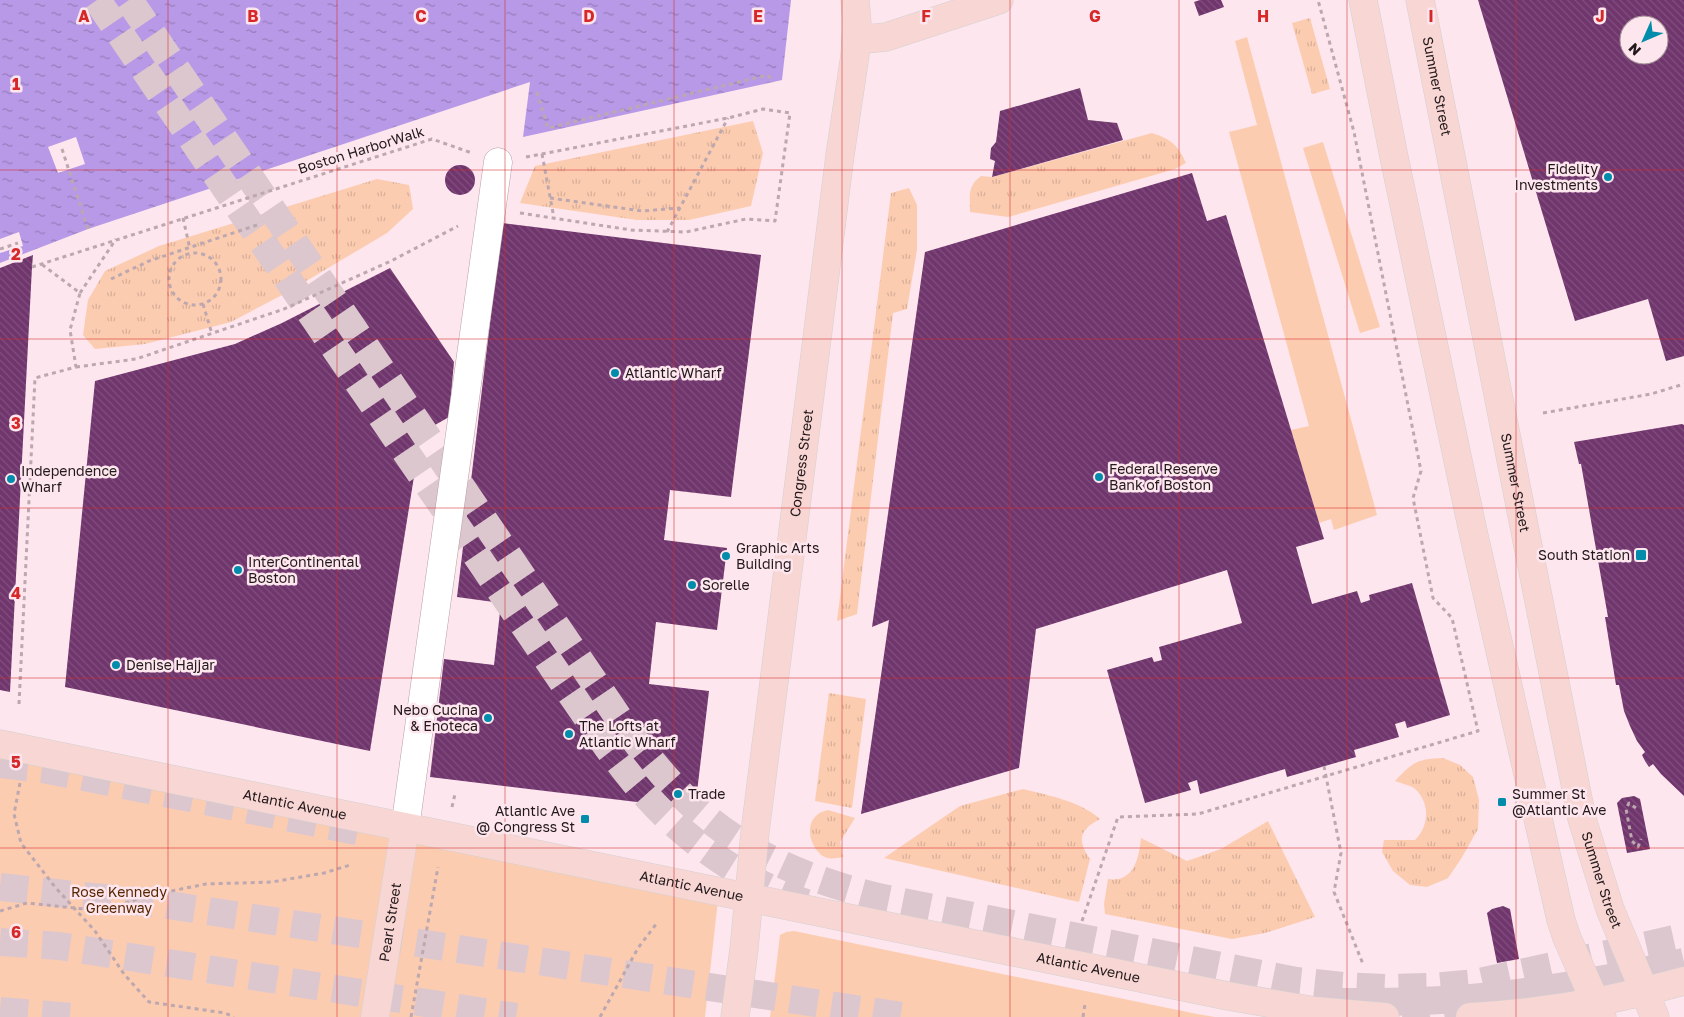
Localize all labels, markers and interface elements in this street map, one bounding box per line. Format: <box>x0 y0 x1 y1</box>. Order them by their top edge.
text: A <box>78 6 90 26</box>
text: B <box>247 6 259 26</box>
text: C <box>415 6 427 26</box>
text: D <box>583 6 595 26</box>
text: E <box>753 6 763 26</box>
text: F <box>921 6 931 26</box>
text: G <box>1089 6 1101 26</box>
text: H <box>1257 6 1269 26</box>
text: I <box>1428 6 1434 26</box>
text: J <box>1595 6 1605 26</box>
north arrow <box>1619 15 1669 65</box>
street label: Summer Street <box>1419 35 1456 137</box>
text: N <box>1625 40 1644 59</box>
text: 1 <box>12 74 20 94</box>
street label: Boston HarborWalk <box>296 122 426 177</box>
place label: Fidelity Investments <box>1515 160 1598 193</box>
marker: Fidelity Investments <box>1602 171 1614 183</box>
text: 2 <box>11 244 21 264</box>
place label: Atlantic Wharf <box>625 364 722 381</box>
marker: Atlantic Wharf <box>609 367 621 379</box>
street label: Congress Street <box>786 408 816 518</box>
text: 3 <box>11 413 21 433</box>
street label: Summer Street <box>1498 431 1534 534</box>
place label: Federal Reserve Bank of Boston <box>1109 460 1218 493</box>
place label: Independence Wharf <box>21 462 117 495</box>
marker: Federal Reserve Bank of Boston <box>1093 471 1105 483</box>
marker: Independence Wharf <box>5 473 17 485</box>
place label: Graphic Arts Building <box>736 539 819 572</box>
place label: South Station <box>1538 546 1630 563</box>
marker: South Station <box>1634 548 1648 562</box>
marker: Graphic Arts Building <box>720 550 732 562</box>
place label: InterContinental Boston <box>248 553 359 586</box>
marker: InterContinental Boston <box>232 564 244 576</box>
place label: Sorelle <box>702 576 750 593</box>
marker: Sorelle <box>686 579 698 591</box>
text: 4 <box>11 583 21 603</box>
place label: Denise Hajjar <box>126 656 215 673</box>
marker: Denise Hajjar <box>110 659 122 671</box>
place label: Nebo Cucina & Enoteca <box>393 701 478 734</box>
marker: Nebo Cucina & Enoteca <box>482 712 494 724</box>
place label: The Lofts at Atlantic Wharf <box>579 717 676 750</box>
marker: The Lofts at Atlantic Wharf <box>563 728 575 740</box>
text: 5 <box>11 752 21 772</box>
street label: Atlantic Avenue <box>242 785 348 823</box>
place label: Trade <box>688 785 725 802</box>
place label: Summer St @Atlantic Ave <box>1512 785 1606 818</box>
marker: Trade <box>672 788 684 800</box>
marker: Summer St @Atlantic Ave <box>1496 796 1508 808</box>
place label: Atlantic Ave @ Congress St <box>476 802 575 835</box>
marker: Atlantic Ave @ Congress St <box>579 813 591 825</box>
street label: Summer Street <box>1578 829 1626 931</box>
street label: Atlantic Avenue <box>638 867 745 904</box>
street label: Pearl Street <box>375 881 404 963</box>
park label: Rose Kennedy Greenway <box>71 883 167 916</box>
text: 6 <box>11 922 21 942</box>
street label: Atlantic Avenue <box>1035 948 1142 986</box>

